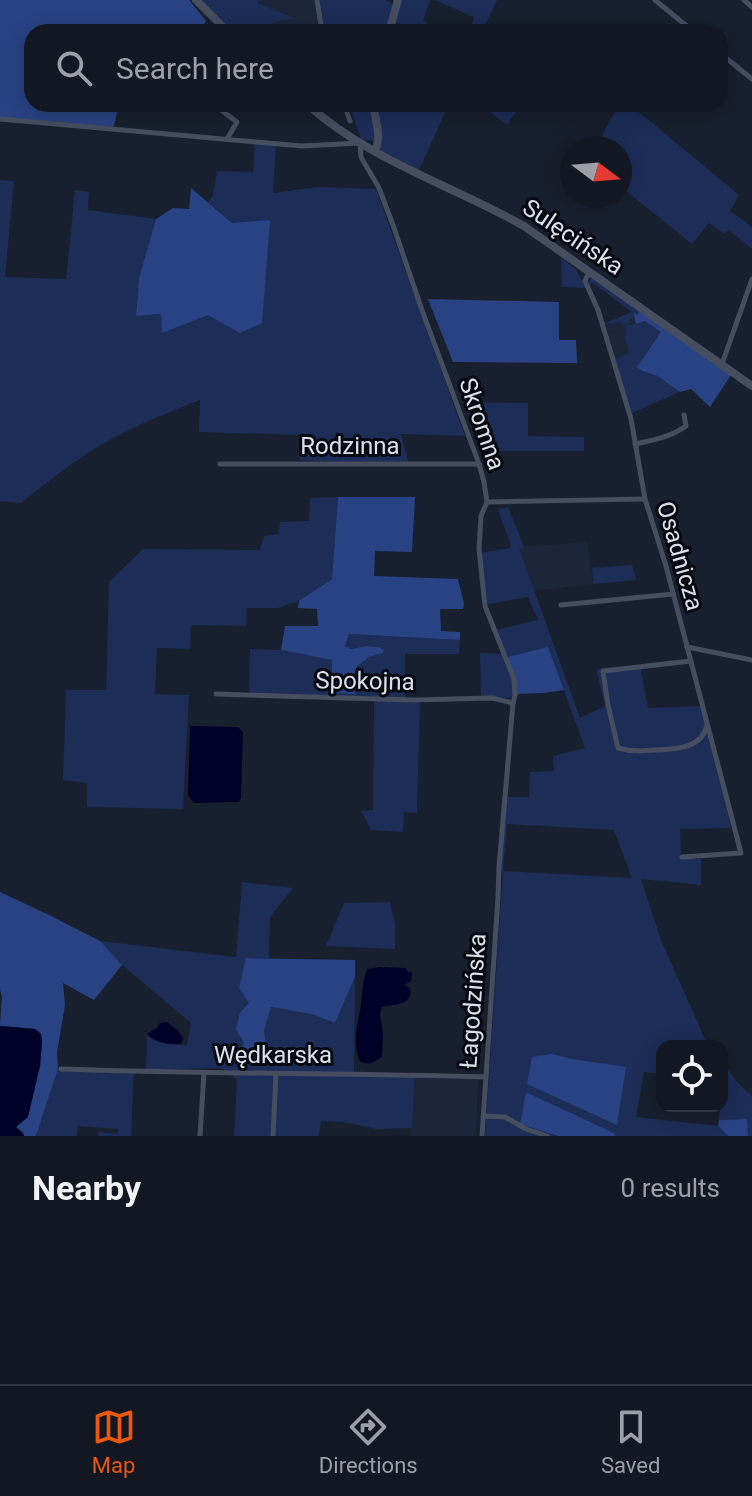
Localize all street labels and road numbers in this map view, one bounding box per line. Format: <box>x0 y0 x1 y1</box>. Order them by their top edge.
street label: Sulęcińska <box>517 193 629 281</box>
street label: Skromna <box>453 374 511 474</box>
street label: Rodzinna <box>300 432 400 460</box>
street label: Osadnicza <box>651 498 709 614</box>
street label: Spokojna <box>315 666 415 696</box>
street label: Łagodzińska <box>454 933 492 1069</box>
street label: Wędkarska <box>214 1041 332 1069</box>

